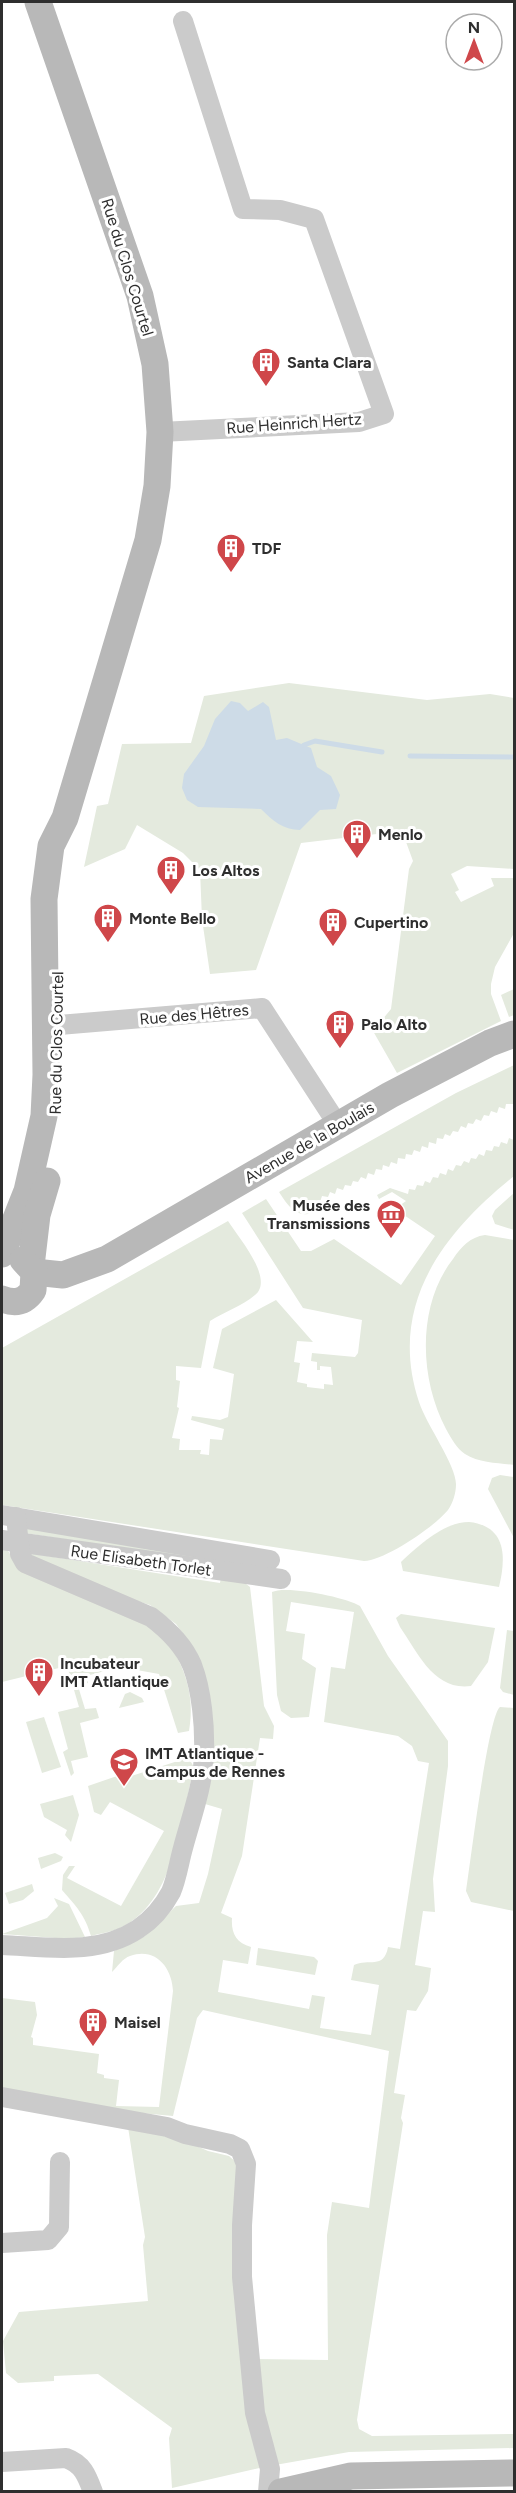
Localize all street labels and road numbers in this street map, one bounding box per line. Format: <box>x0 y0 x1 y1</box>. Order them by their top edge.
street label: Rue du Clos Courtel <box>98 196 158 338</box>
street label: Rue Heinrich Hertz <box>226 409 363 438</box>
street label: Rue du Clos Courtel <box>46 971 67 1115</box>
street label: Rue des Hêtres <box>139 1000 249 1029</box>
street label: Avenue de la Boulais <box>241 1098 377 1187</box>
street label: Rue Elisabeth Torlet <box>69 1541 212 1580</box>

